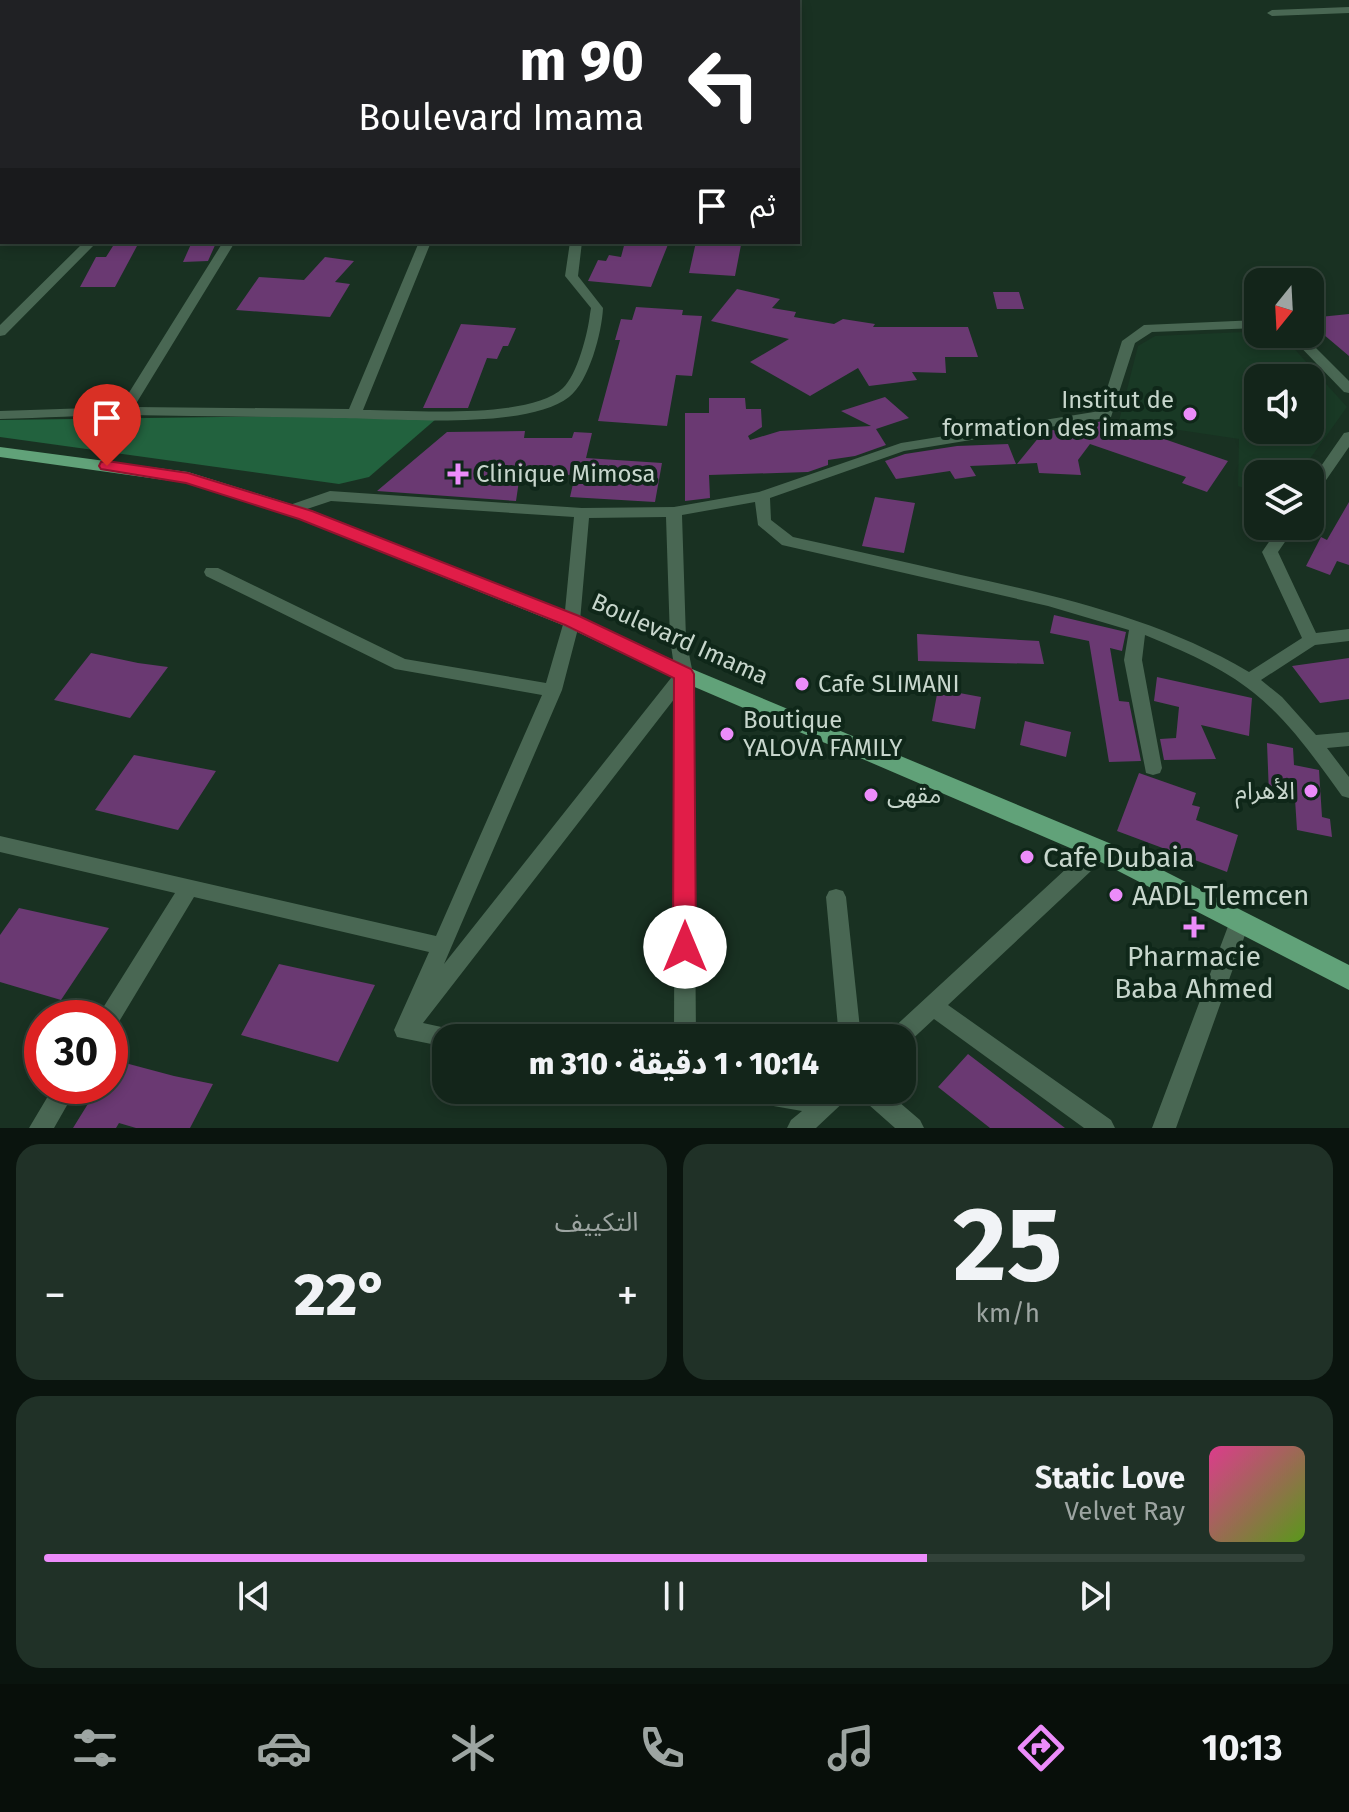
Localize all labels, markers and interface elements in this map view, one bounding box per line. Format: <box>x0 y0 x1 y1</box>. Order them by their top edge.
text: 90 m <box>519 28 644 95</box>
icon: left <box>672 32 776 136</box>
text: Boulevard Imama <box>358 96 644 140</box>
icon: arrive <box>690 184 734 228</box>
text: ثم <box>750 188 776 224</box>
north arrow <box>1244 268 1324 348</box>
map controls <box>1244 268 1324 540</box>
button: sound <box>1244 364 1324 444</box>
pin <box>73 384 141 466</box>
place label: Institut de formation des imams <box>942 386 1174 442</box>
icon: arrive <box>85 396 129 440</box>
marker: Institut de formation des imams <box>1181 405 1199 423</box>
place label: Clinique Mimosa <box>476 460 656 488</box>
button: layers <box>1244 460 1324 540</box>
marker: Clinique Mimosa <box>447 463 469 485</box>
street label: Boulevard Imama <box>587 587 773 691</box>
place label: Cafe SLIMANI <box>818 670 960 698</box>
marker: Cafe SLIMANI <box>793 675 811 693</box>
place label: Boutique YALOVA FAMILY <box>743 706 903 762</box>
marker: Boutique YALOVA FAMILY <box>718 725 736 743</box>
place label: الأهرام <box>1235 777 1295 809</box>
place label: مقهى <box>887 781 941 809</box>
marker: الأهرام <box>1302 782 1320 800</box>
marker: مقهى <box>862 786 880 804</box>
place label: Cafe Dubaia <box>1043 841 1194 874</box>
marker: Cafe Dubaia <box>1018 848 1036 866</box>
place label: AADL Tlemcen <box>1132 879 1310 912</box>
marker: AADL Tlemcen <box>1107 886 1125 904</box>
position arrow <box>643 905 727 989</box>
marker: Pharmacie Baba Ahmed <box>1185 918 1203 936</box>
place label: Pharmacie Baba Ahmed <box>1114 940 1274 1005</box>
speed limit sign: 30 <box>24 1000 128 1104</box>
text: 10:14 · 1 دقيقة · 310 m <box>529 1046 819 1082</box>
text: 25 <box>953 1183 1063 1308</box>
text: التكييف <box>555 1207 639 1238</box>
text: 22° <box>294 1259 388 1331</box>
text: − <box>44 1269 66 1322</box>
text: + <box>617 1269 639 1322</box>
text: km/h <box>976 1298 1040 1329</box>
text: Static Love <box>1035 1460 1185 1496</box>
text: Velvet Ray <box>1065 1496 1185 1527</box>
icon: previous <box>232 1574 276 1618</box>
icon: pause <box>652 1574 696 1618</box>
icon: next <box>1073 1574 1117 1618</box>
icon: filters <box>67 1720 123 1776</box>
icon: car <box>256 1720 312 1776</box>
icon: climate <box>445 1720 501 1776</box>
icon: phone <box>634 1720 690 1776</box>
icon: music <box>823 1720 879 1776</box>
icon: directions <box>1013 1720 1069 1776</box>
text: 10:13 <box>1202 1726 1282 1770</box>

